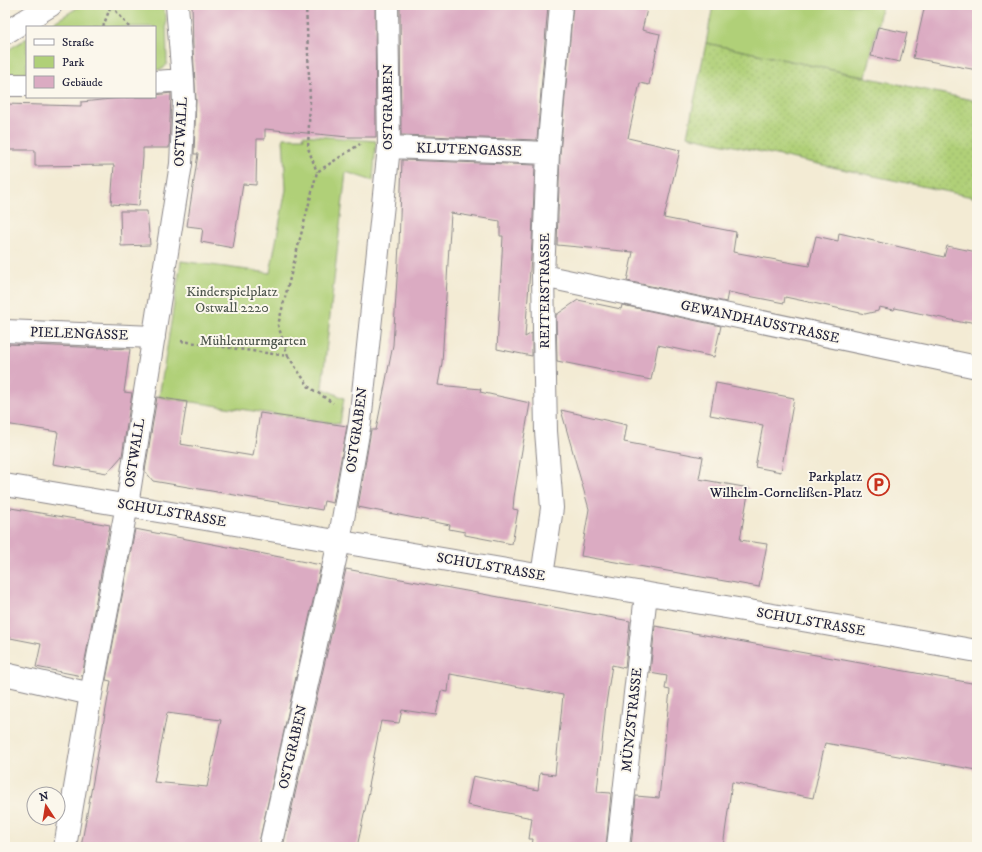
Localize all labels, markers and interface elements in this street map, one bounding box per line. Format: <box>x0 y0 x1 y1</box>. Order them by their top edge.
legend <box>26 26 156 98</box>
text: Straße <box>62 35 94 50</box>
text: Park <box>62 55 84 70</box>
street label: OSTGRABEN <box>379 63 397 150</box>
text: Gebäude <box>62 75 103 90</box>
street label: OSTWALL <box>170 97 192 167</box>
street label: KLUTENGASSE <box>416 139 522 161</box>
street label: REITERSTRASSE <box>536 233 554 349</box>
park label: Kinderspielplatz Ostwall 2220 <box>186 283 278 317</box>
street label: GEWANDHAUSSTRASSE <box>679 296 841 348</box>
street label: PIELENGASSE <box>29 323 129 345</box>
park label: Mühlenturmgarten <box>200 332 307 350</box>
street label: OSTGRABEN <box>342 386 372 474</box>
street label: OSTWALL <box>121 417 149 489</box>
place label: Parkplatz Wilhelm-Cornelißen-Platz <box>709 468 862 502</box>
parking icon: Parkplatz Wilhelm-Cornelißen-Platz <box>865 472 891 498</box>
street label: SCHULSTRASSE <box>116 495 228 531</box>
street label: SCHULSTRASSE <box>435 549 547 585</box>
street label: SCHULSTRASSE <box>755 604 867 640</box>
street label: MÜNZSTRASSE <box>618 667 646 773</box>
street label: OSTGRABEN <box>275 703 312 791</box>
north arrow <box>26 786 66 826</box>
text: N <box>38 789 50 805</box>

